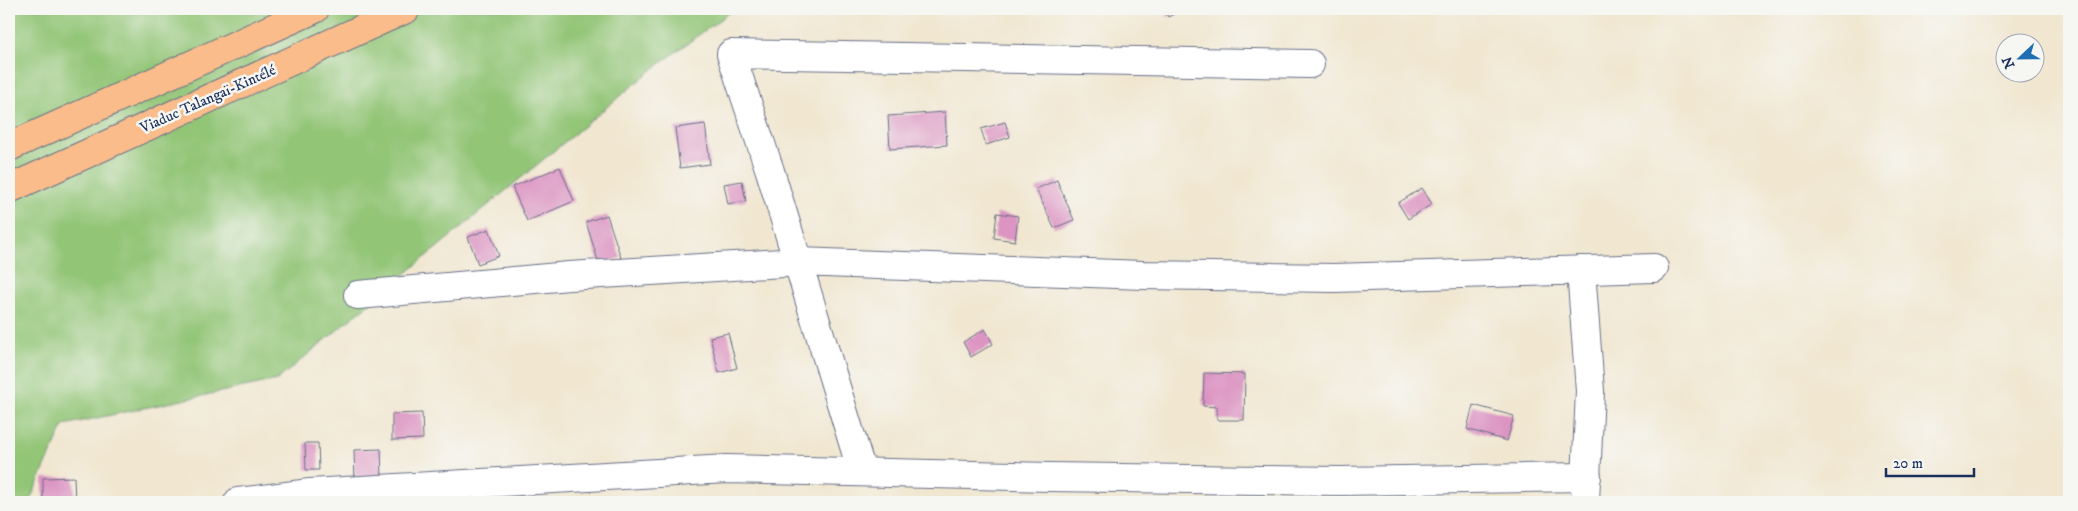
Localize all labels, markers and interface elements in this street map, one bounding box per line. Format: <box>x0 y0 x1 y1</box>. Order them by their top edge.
north arrow <box>1996 32 2046 82</box>
text: N <box>1998 53 2019 71</box>
street label: Viaduc Talangaï-Kintélé <box>136 60 280 138</box>
scale bar <box>1886 446 1973 478</box>
text: 20 m <box>1893 454 1923 473</box>

